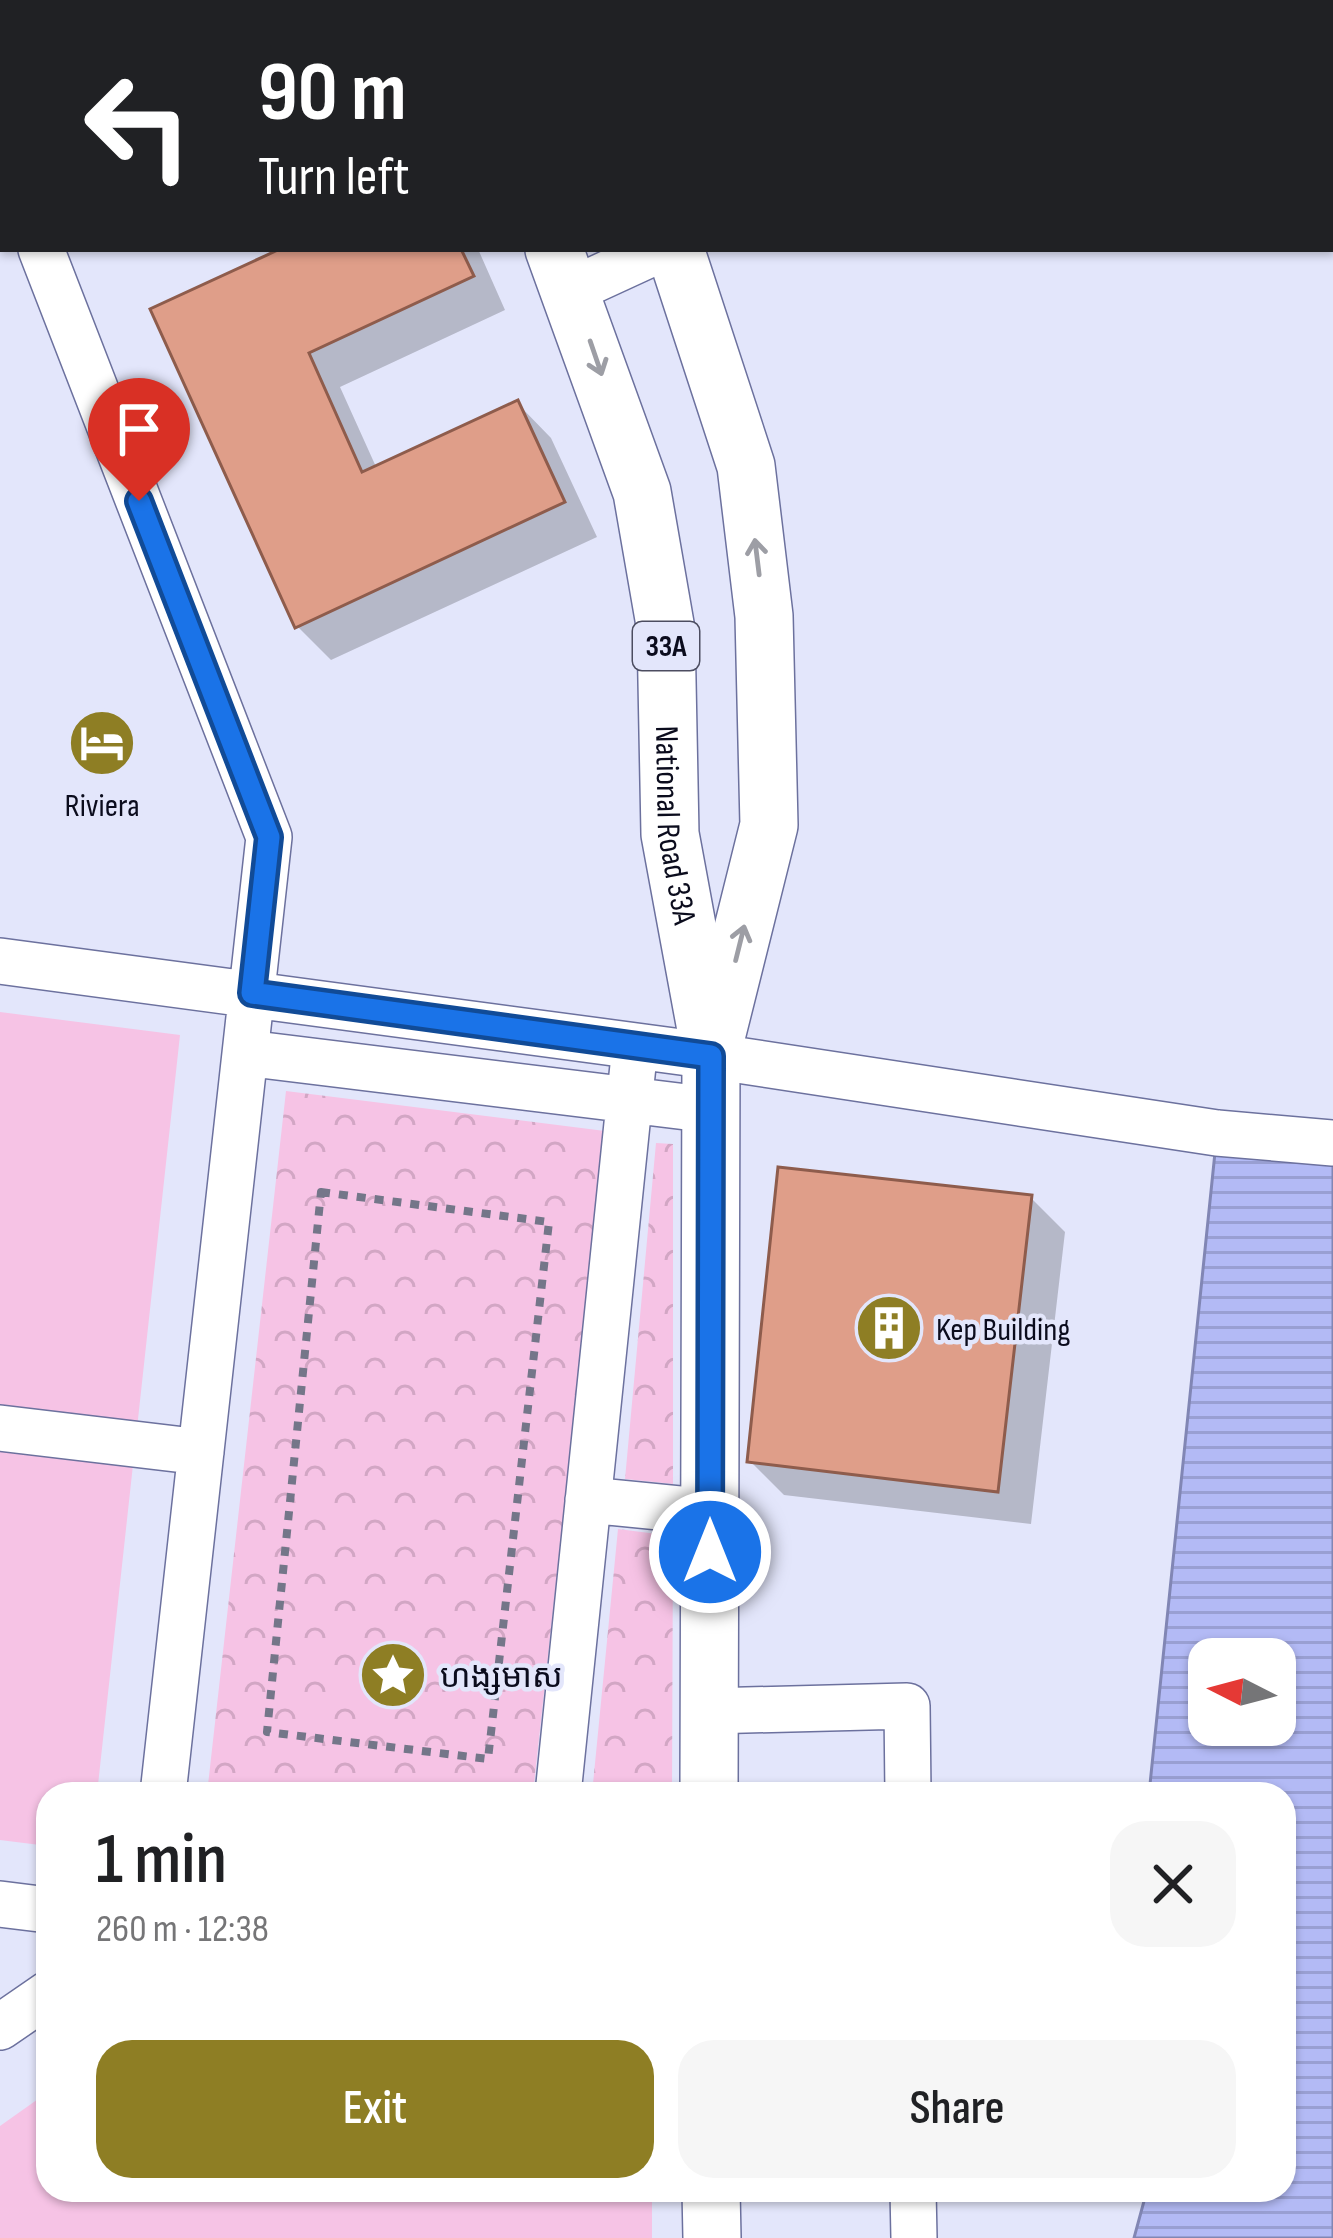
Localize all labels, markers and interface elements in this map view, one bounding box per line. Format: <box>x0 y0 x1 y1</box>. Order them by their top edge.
text: 90 m <box>258 43 407 144</box>
icon: left <box>60 48 216 204</box>
text: Turn left <box>258 145 410 210</box>
one-way arrow <box>586 338 608 376</box>
pin <box>88 378 190 501</box>
icon: arrive <box>106 396 172 462</box>
one-way arrow <box>746 538 768 577</box>
road number: 33A <box>633 622 699 670</box>
hotel icon: Riviera <box>67 708 137 778</box>
street label: National Road 33A <box>646 725 704 929</box>
place label: Riviera <box>64 786 140 826</box>
one-way arrow <box>730 924 752 962</box>
building icon: Kep Building <box>854 1293 924 1363</box>
place label: Kep Building <box>936 1310 1070 1350</box>
position arrow <box>647 1489 773 1615</box>
north arrow <box>1188 1638 1296 1746</box>
map controls <box>1188 1638 1296 1746</box>
place icon: ហង្សមាស <box>358 1640 428 1710</box>
place label: ហង្សមាស <box>440 1657 563 1697</box>
text: 1 min <box>96 1817 227 1904</box>
button: close <box>1110 1821 1236 1947</box>
text: 260 m · 12:38 <box>96 1906 269 1953</box>
button: Exit <box>96 2040 654 2178</box>
button: Share <box>678 2040 1236 2178</box>

